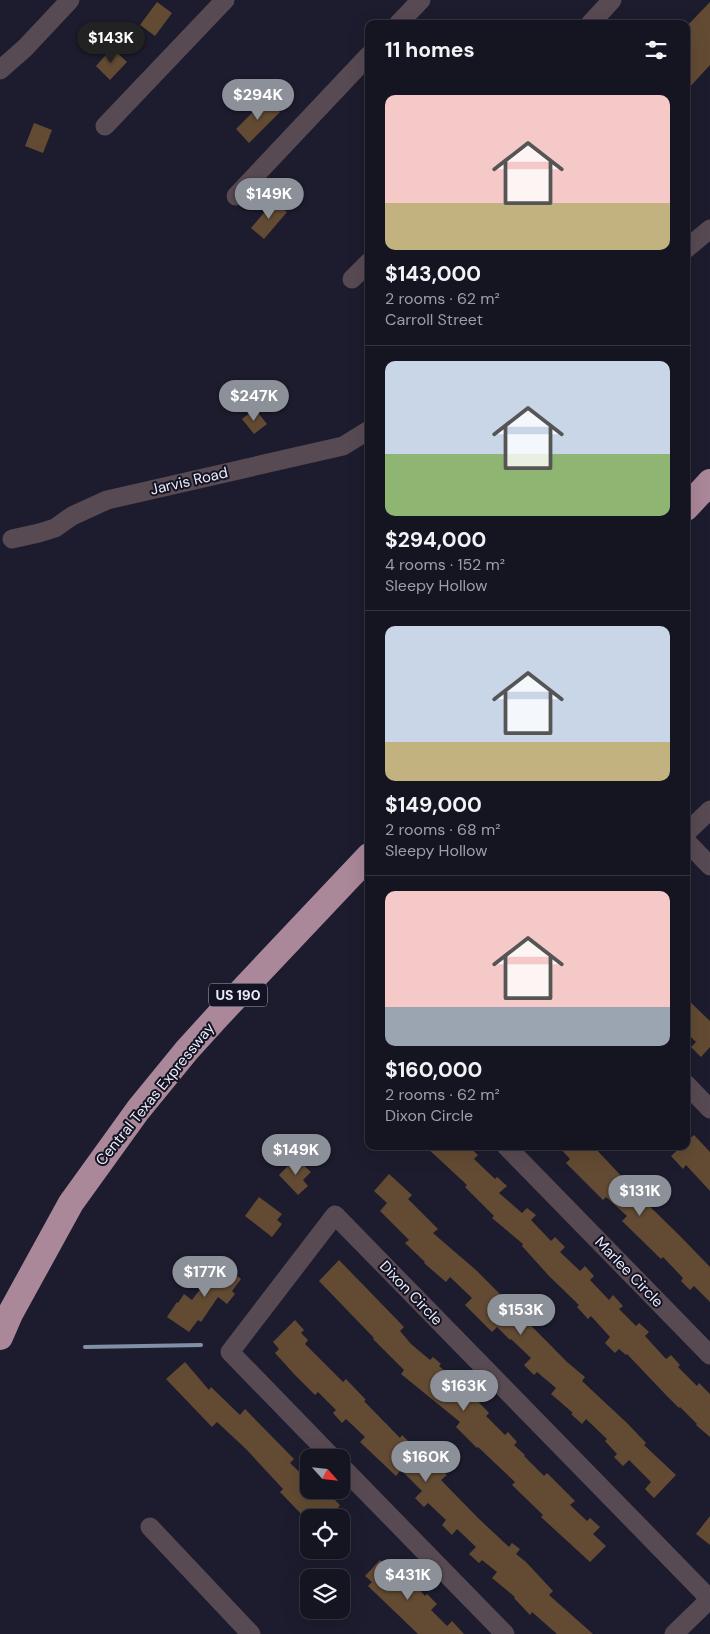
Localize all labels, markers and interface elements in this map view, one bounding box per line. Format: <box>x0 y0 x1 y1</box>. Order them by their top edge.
pin: $143K <box>76 22 146 64</box>
text: $143K <box>88 27 134 48</box>
text: 11 homes <box>385 36 475 64</box>
icon: filters <box>642 36 670 64</box>
pin: $294K <box>223 78 293 121</box>
text: $294K <box>233 84 283 105</box>
icon: home <box>483 128 573 218</box>
pin: $149K <box>234 178 304 220</box>
text: $149K <box>246 183 292 204</box>
text: $143,000 <box>385 260 481 288</box>
text: 2 rooms · 62 m² <box>385 288 500 309</box>
text: Carroll Street <box>385 309 483 330</box>
pin: $247K <box>219 380 289 422</box>
text: $247K <box>230 385 278 406</box>
icon: home <box>483 393 573 483</box>
street label: Jarvis Road <box>148 462 230 500</box>
text: $294,000 <box>385 526 486 554</box>
text: 4 rooms · 152 m² <box>385 554 505 575</box>
text: Sleepy Hollow <box>385 575 487 596</box>
icon: home <box>483 658 573 748</box>
text: $149,000 <box>385 791 482 819</box>
text: 2 rooms · 68 m² <box>385 819 501 840</box>
text: Sleepy Hollow <box>385 840 487 861</box>
icon: home <box>483 923 573 1013</box>
road number: US 190 <box>209 984 267 1006</box>
street label: Central Texas Expressway <box>91 1018 219 1170</box>
text: $160,000 <box>385 1056 482 1084</box>
text: 2 rooms · 62 m² <box>385 1084 500 1105</box>
text: Dixon Circle <box>385 1105 473 1126</box>
pin: $149K <box>261 1134 331 1176</box>
text: $149K <box>273 1139 319 1160</box>
pin: $131K <box>605 1174 675 1217</box>
text: $131K <box>619 1180 661 1201</box>
street label: Marlee Circle <box>590 1232 668 1312</box>
pin: $177K <box>170 1256 240 1298</box>
street label: Dixon Circle <box>375 1256 447 1330</box>
text: $177K <box>183 1261 227 1282</box>
pin: $153K <box>486 1294 556 1336</box>
text: $153K <box>498 1299 544 1320</box>
pin: $163K <box>429 1370 499 1412</box>
text: $163K <box>441 1375 487 1396</box>
pin: $160K <box>391 1440 461 1483</box>
text: $160K <box>402 1446 450 1467</box>
north arrow <box>300 1449 350 1499</box>
map controls <box>300 1449 350 1619</box>
button: locate <box>300 1509 350 1559</box>
pin: $431K <box>373 1558 443 1601</box>
text: $431K <box>385 1564 431 1585</box>
button: layers <box>300 1569 350 1619</box>

